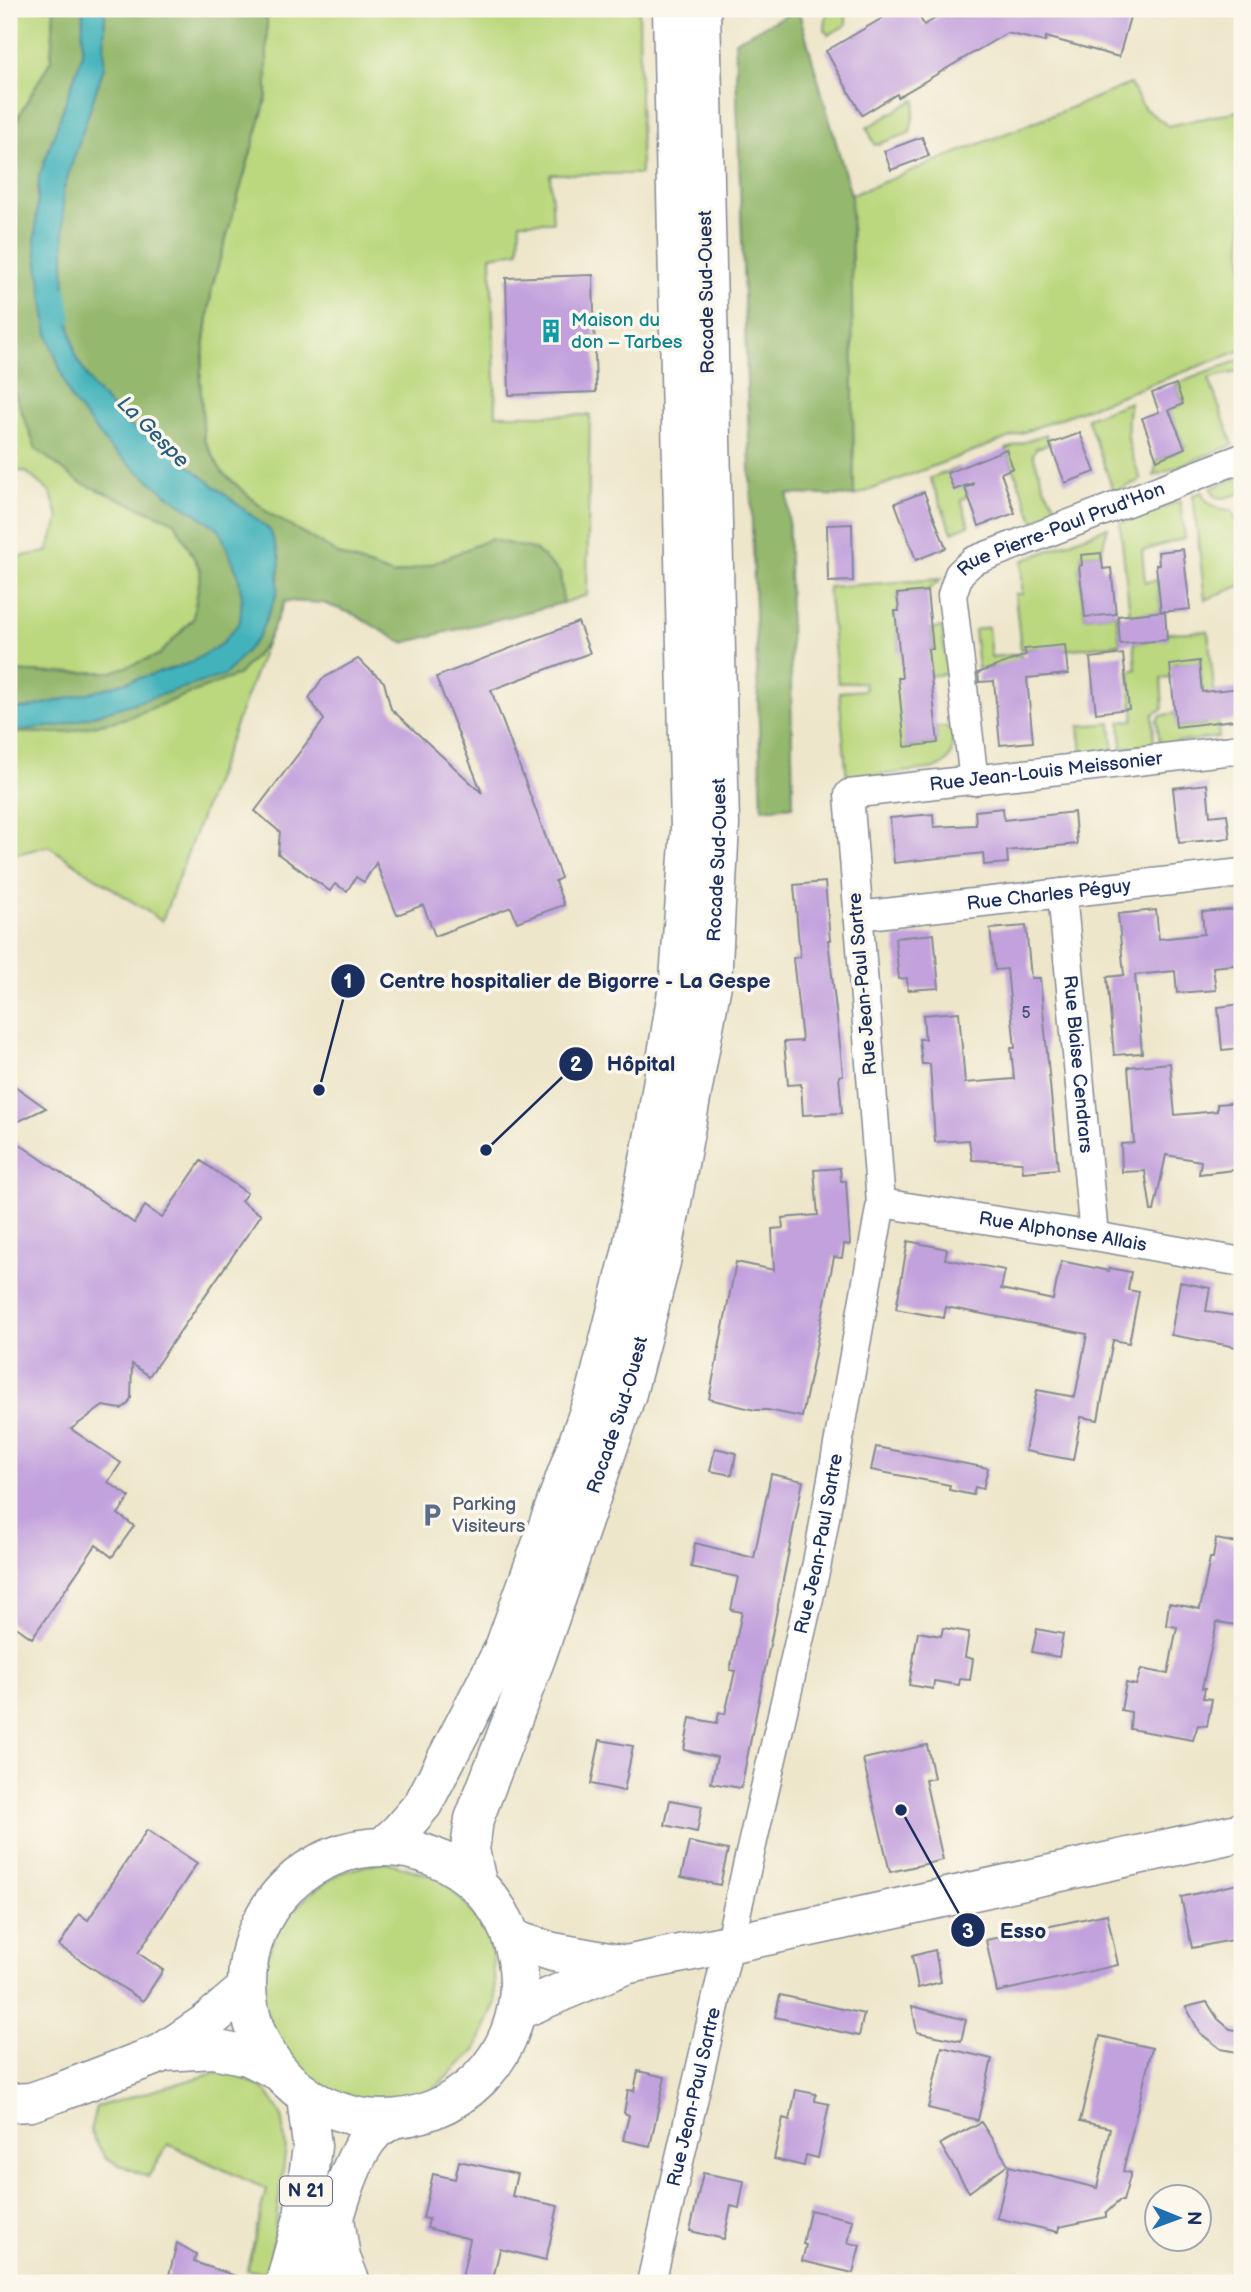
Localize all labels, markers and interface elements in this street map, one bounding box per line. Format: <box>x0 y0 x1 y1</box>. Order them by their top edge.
street label: Rocade Sud-Ouest <box>694 210 720 374</box>
place label: Maison du don – Tarbes <box>571 309 683 354</box>
building icon: Maison du don – Tarbes <box>537 317 565 345</box>
water label: La Gespe <box>112 391 194 473</box>
street label: Rue Pierre-Paul Prud'Hon <box>952 477 1168 581</box>
street label: Rue Jean-Louis Meissonier <box>928 747 1165 796</box>
street label: Rocade Sud-Ouest <box>703 778 732 942</box>
street label: Rue Charles Péguy <box>966 874 1132 915</box>
street label: Rue Jean-Paul Sartre <box>844 892 882 1076</box>
callout: Centre hospitalier de Bigorre - La Gespe <box>331 960 785 1002</box>
text: 1 <box>344 969 352 994</box>
text: Centre hospitalier de Bigorre - La Gespe <box>379 969 771 994</box>
street label: Rue Blaise Cendrars <box>1058 974 1098 1154</box>
house number: 5 <box>1021 1004 1031 1023</box>
callout: Hôpital <box>558 1043 690 1085</box>
text: 2 <box>570 1052 583 1077</box>
text: Hôpital <box>607 1052 675 1077</box>
street label: Rue Alphonse Allais <box>977 1207 1149 1257</box>
street label: Rocade Sud-Ouest <box>582 1334 653 1497</box>
street label: Rue Jean-Paul Sartre <box>789 1452 848 1636</box>
place label: Parking Visiteurs <box>452 1493 525 1538</box>
parking icon: Parking Visiteurs <box>418 1501 446 1529</box>
callout: Esso <box>951 1909 1060 1951</box>
text: 3 <box>962 1919 974 1944</box>
text: Esso <box>1000 1919 1046 1944</box>
street label: Rue Jean-Paul Sartre <box>662 2005 726 2189</box>
road number: N 21 <box>280 2176 332 2206</box>
north arrow <box>1142 2184 1212 2254</box>
text: N <box>1182 2211 1205 2226</box>

